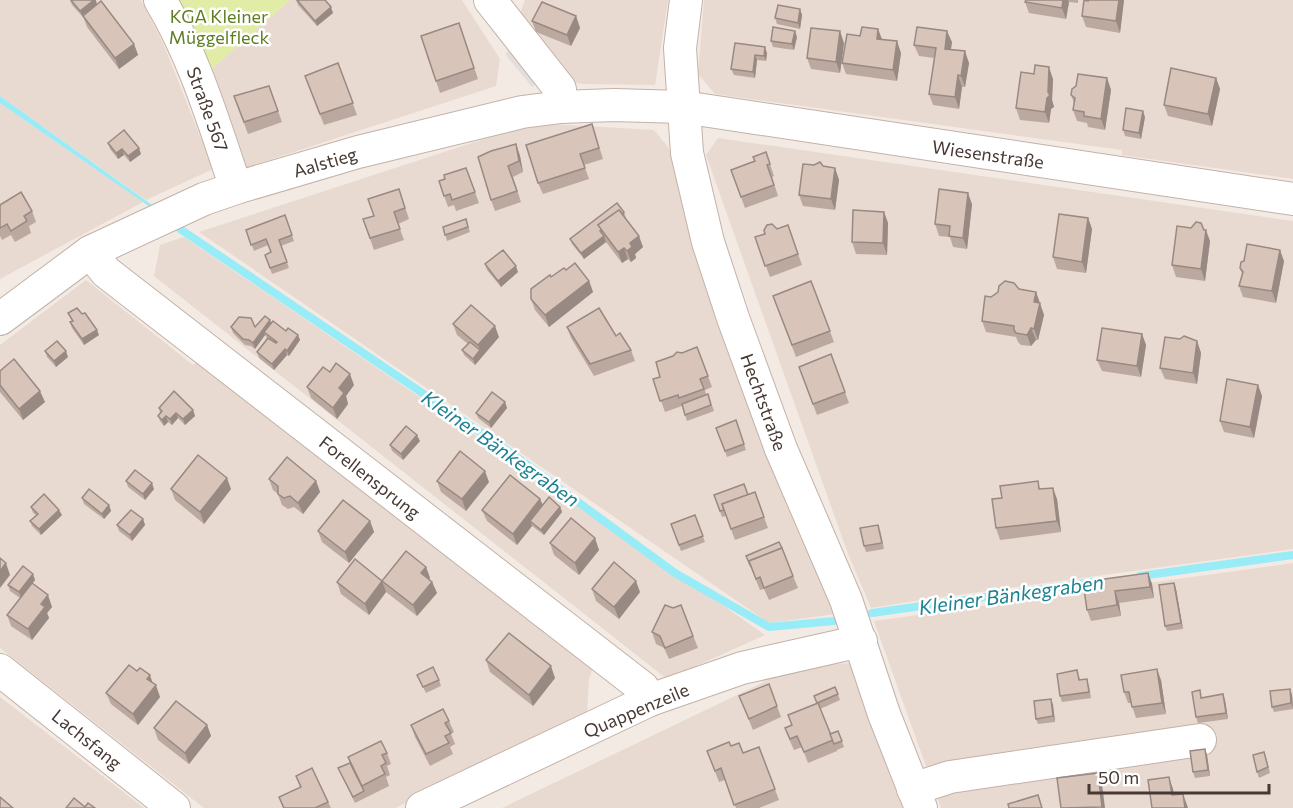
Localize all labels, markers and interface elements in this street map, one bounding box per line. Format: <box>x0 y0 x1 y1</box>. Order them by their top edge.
park label: KGA Kleiner Müggelfleck <box>169 5 269 48</box>
street label: Straße 567 <box>182 64 234 154</box>
street label: Wiesenstraße <box>931 135 1045 173</box>
street label: Aalstieg <box>290 142 360 182</box>
street label: Hechtstraße <box>736 350 792 454</box>
water label: Kleiner Bänkegraben <box>418 385 584 511</box>
street label: Forellensprung <box>315 431 425 523</box>
water label: Kleiner Bänkegraben <box>917 569 1105 619</box>
street label: Quappenzeile <box>580 678 692 742</box>
street label: Lachsfang <box>48 704 127 774</box>
scale bar <box>1089 757 1269 795</box>
text: 50 m <box>1098 766 1139 788</box>

